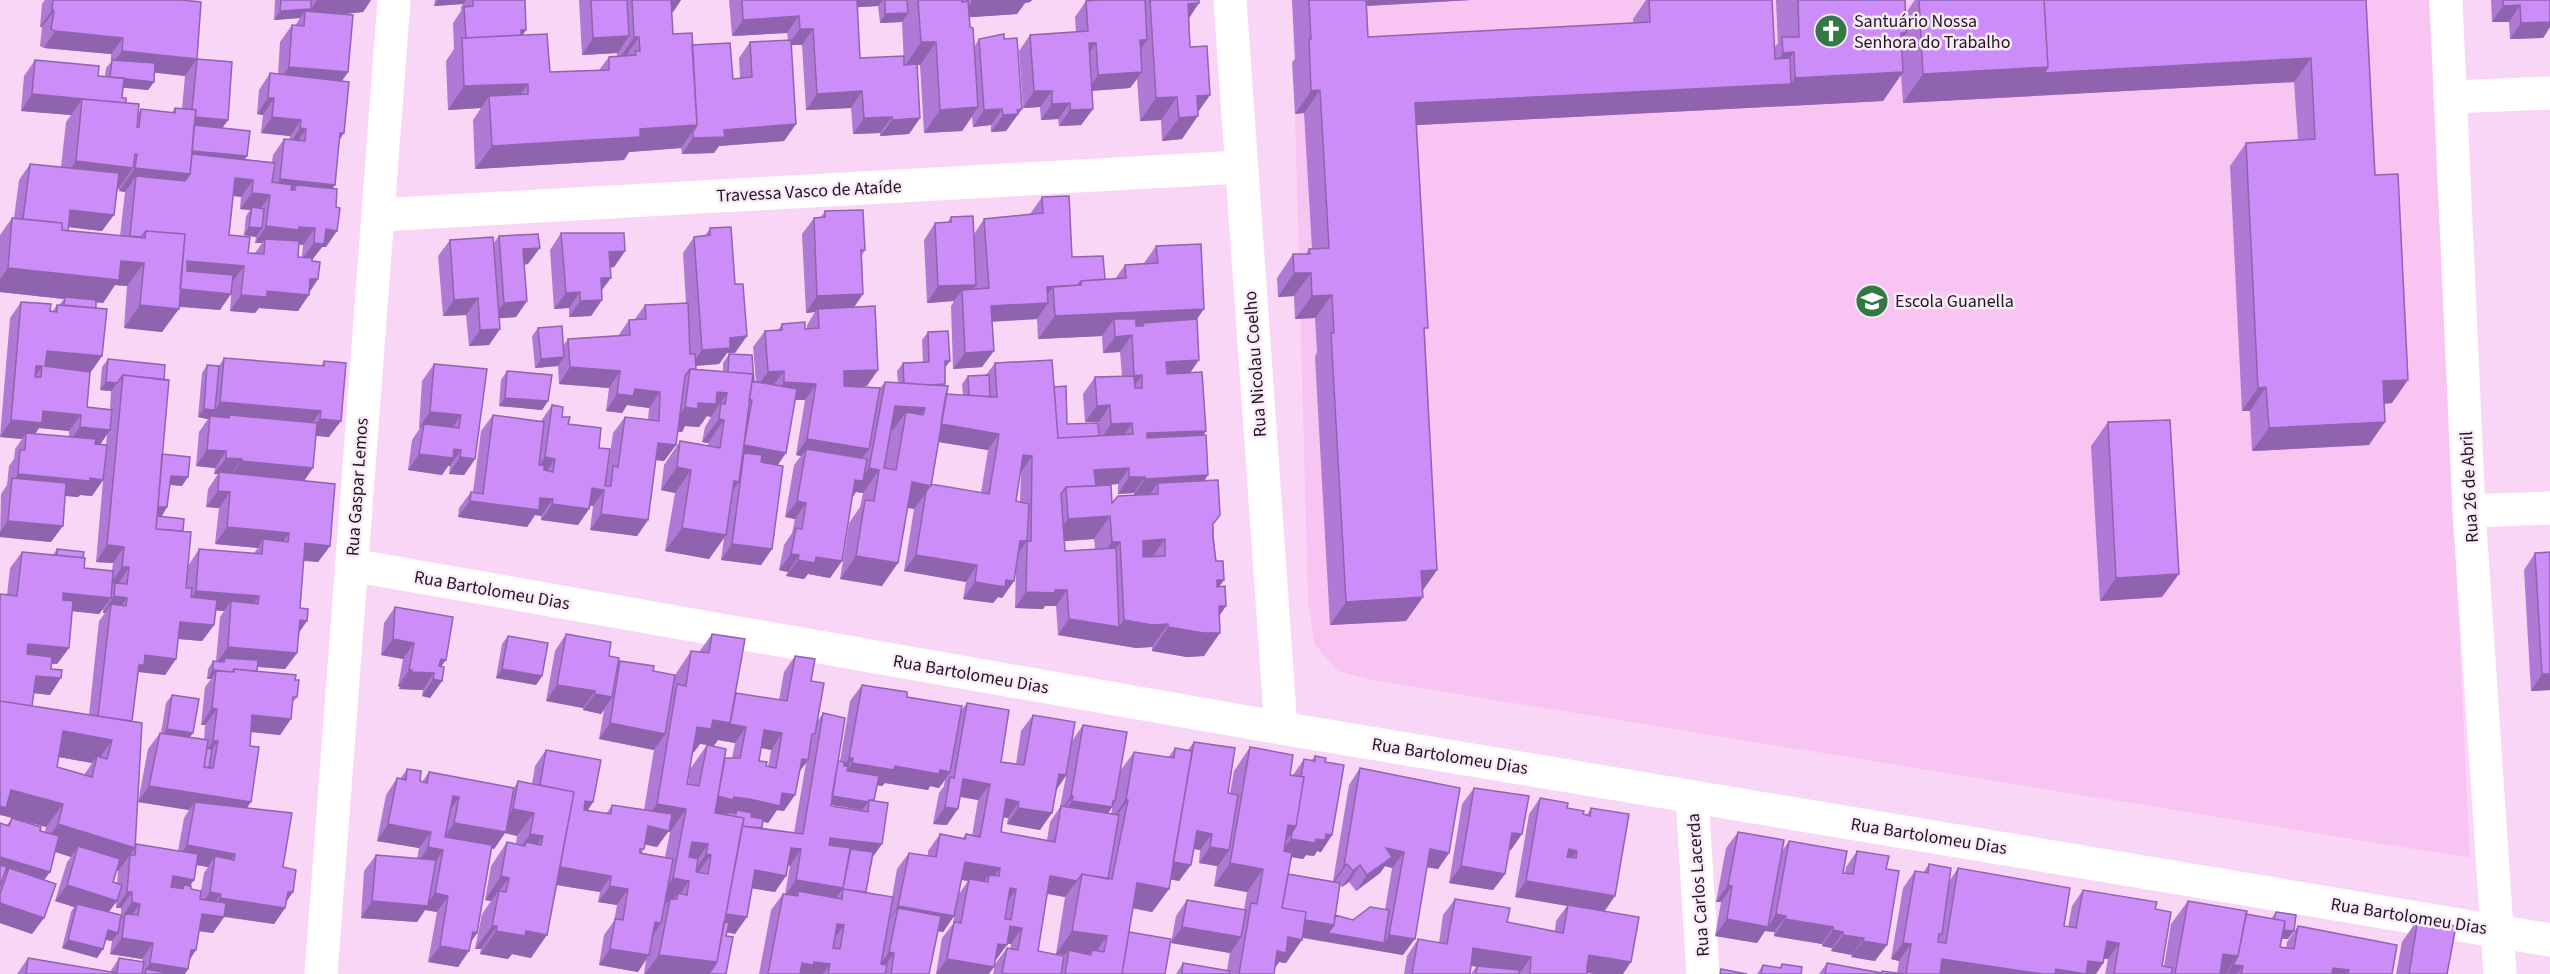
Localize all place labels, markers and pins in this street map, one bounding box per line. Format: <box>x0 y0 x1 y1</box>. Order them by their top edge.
place label: Santuário Nossa Senhora do Trabalho <box>1854 9 2010 55</box>
church icon: Santuário Nossa Senhora do Trabalho <box>1813 13 1849 49</box>
school or university icon: Escola Guanella <box>1854 283 1890 319</box>
place label: Escola Guanella <box>1895 289 2014 314</box>

